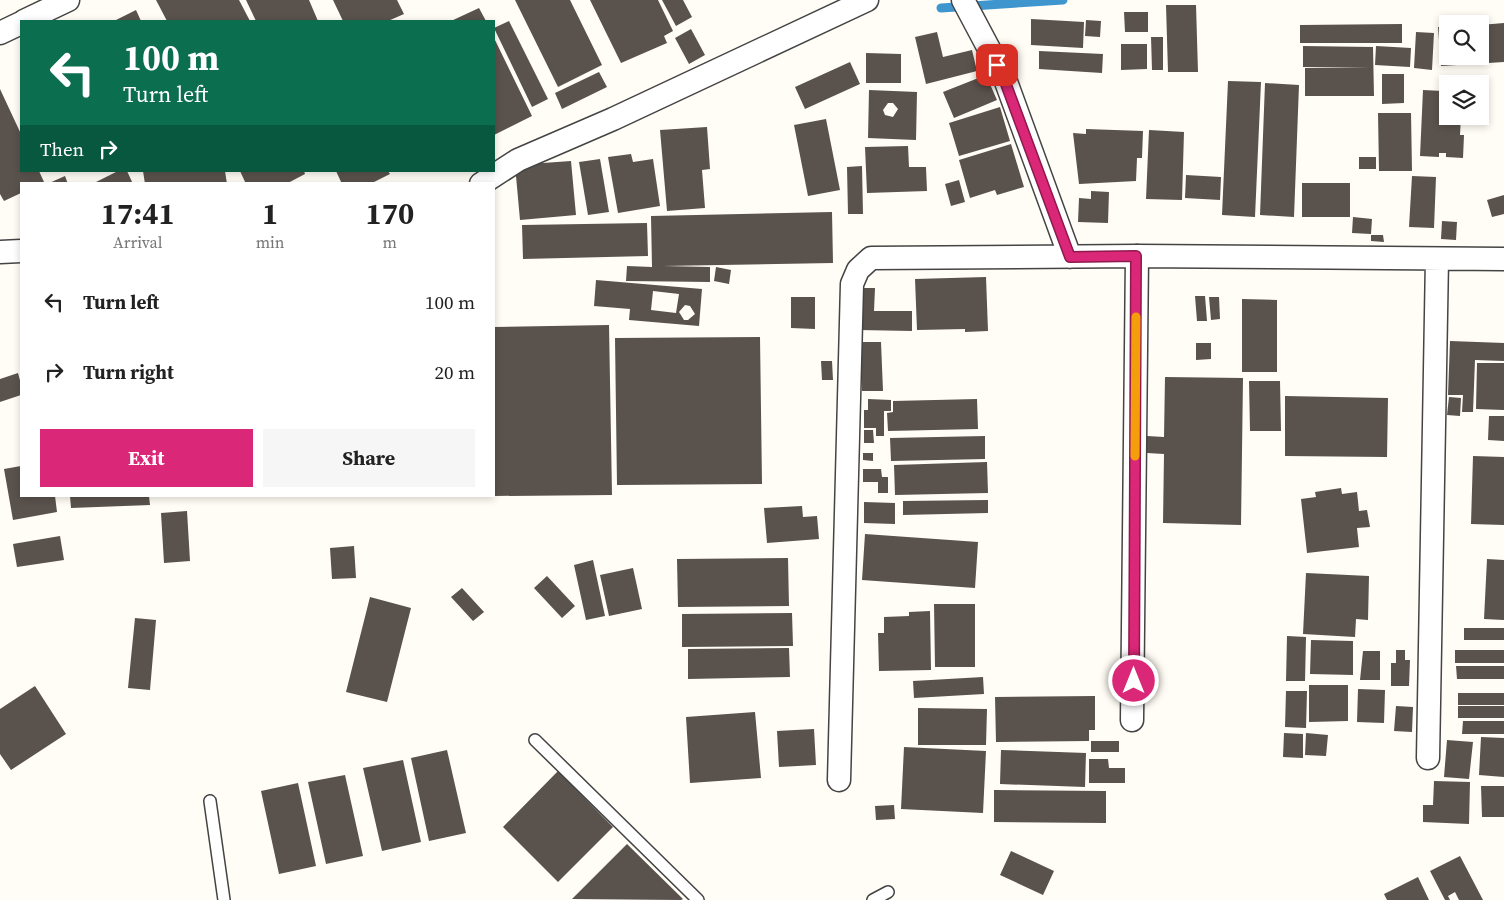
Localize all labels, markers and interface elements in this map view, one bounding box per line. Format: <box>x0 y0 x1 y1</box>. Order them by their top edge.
map controls <box>1439 15 1489 125</box>
button: search <box>1439 15 1489 65</box>
text: 100 m <box>123 34 219 82</box>
icon: left <box>40 40 105 105</box>
pin <box>976 44 1018 86</box>
icon: arrive <box>983 51 1011 79</box>
button: layers <box>1439 75 1489 125</box>
text: Turn left <box>123 79 208 109</box>
icon: right <box>94 135 122 163</box>
text: Then <box>40 136 84 162</box>
text: 17:41 <box>101 193 175 234</box>
text: 1 <box>262 193 278 234</box>
text: 170 <box>365 193 414 234</box>
text: Arrival <box>113 231 163 253</box>
text: min <box>256 231 285 253</box>
text: m <box>383 231 397 253</box>
icon: left <box>40 288 68 316</box>
text: Turn left <box>83 289 159 315</box>
text: 100 m <box>425 289 475 315</box>
icon: right <box>40 358 68 386</box>
text: Turn right <box>83 359 174 385</box>
text: 20 m <box>434 359 475 385</box>
button: Exit <box>40 429 253 487</box>
button: Share <box>263 429 475 487</box>
position arrow <box>1107 654 1159 706</box>

